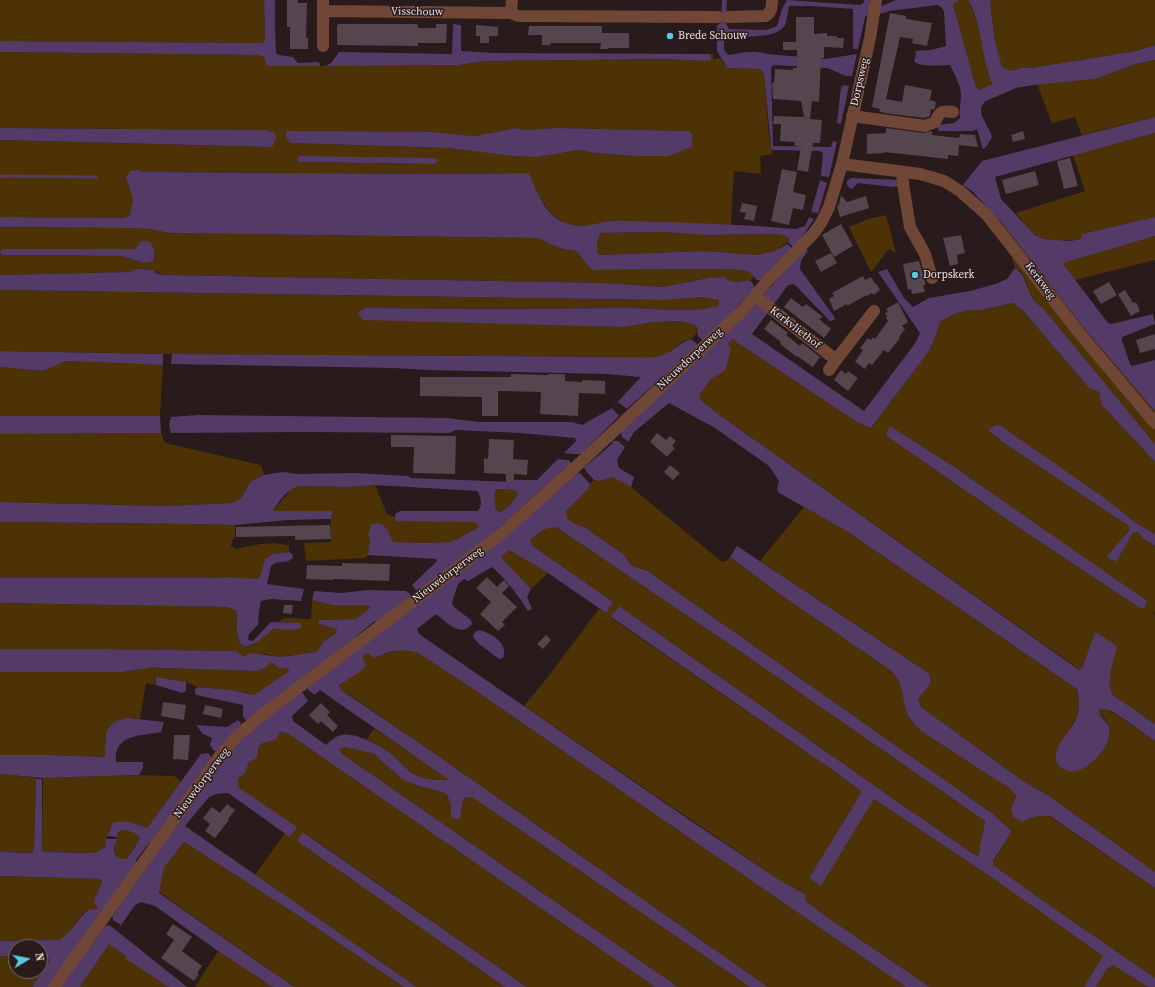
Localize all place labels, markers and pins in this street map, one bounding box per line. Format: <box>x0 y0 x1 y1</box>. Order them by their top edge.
place label: Brede Schouw <box>678 29 747 43</box>
marker: Brede Schouw <box>665 31 675 41</box>
place label: Dorpskerk <box>923 268 975 282</box>
marker: Dorpskerk <box>910 270 920 280</box>

